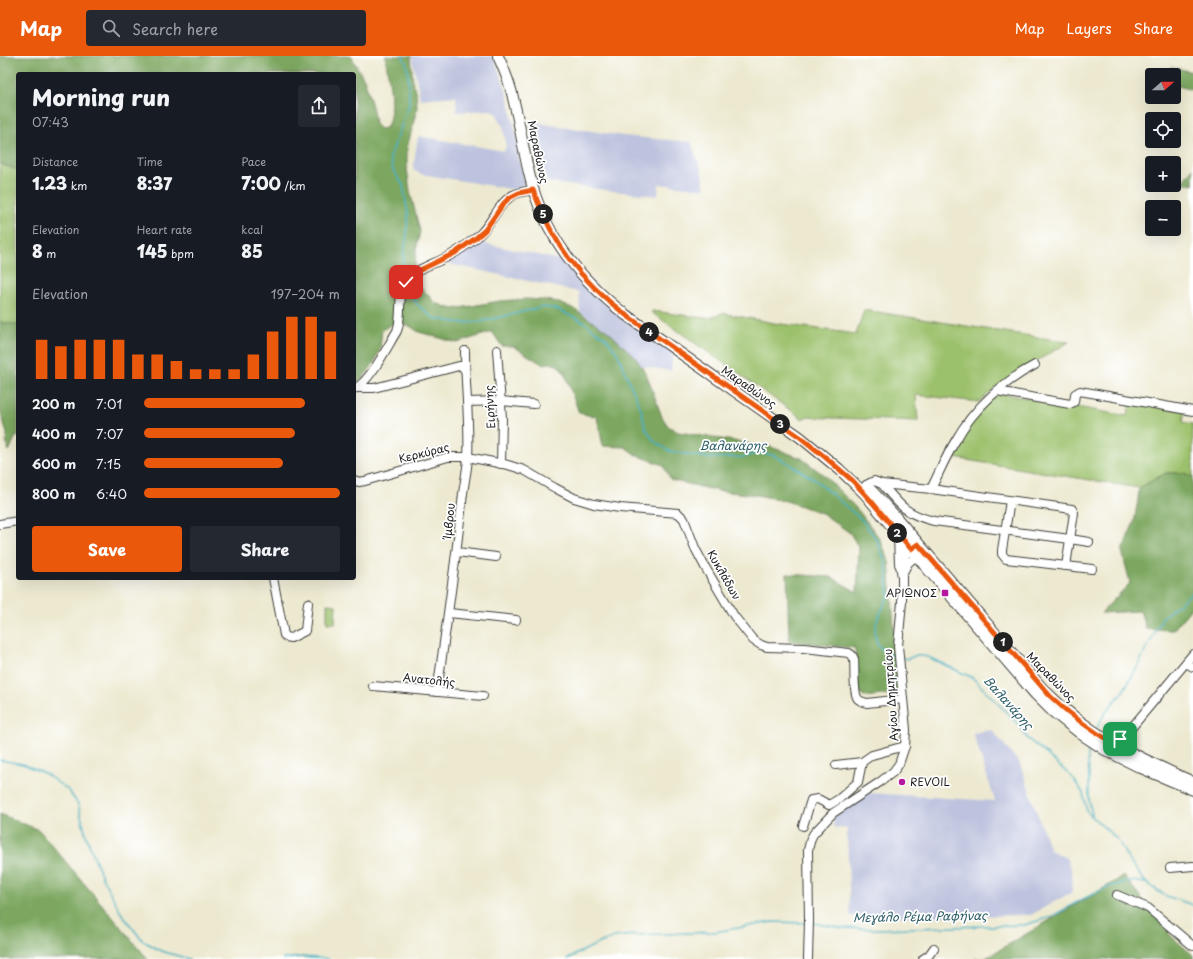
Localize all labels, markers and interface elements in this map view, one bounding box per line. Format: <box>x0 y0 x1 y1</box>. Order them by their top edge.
search box <box>86 10 366 46</box>
text: Map <box>20 14 62 42</box>
icon: search <box>100 17 122 39</box>
text: Search here <box>132 17 218 40</box>
text: Map <box>1015 18 1045 39</box>
text: Layers <box>1067 18 1112 39</box>
text: Share <box>1134 18 1173 39</box>
north arrow <box>1145 68 1181 104</box>
map controls <box>1145 68 1181 236</box>
text: Morning run <box>32 80 170 113</box>
button: share <box>298 85 340 127</box>
text: 07:43 <box>32 112 69 131</box>
button: locate <box>1145 112 1181 148</box>
street label: Μαραθώνος <box>524 119 554 185</box>
text: Distance <box>32 153 78 170</box>
text: Time <box>137 153 163 170</box>
text: Pace <box>241 153 266 170</box>
button: + <box>1145 156 1181 192</box>
text: 1.23 <box>32 170 67 196</box>
text: 8:37 <box>137 170 172 196</box>
text: 7:00 <box>241 170 281 196</box>
text: km <box>67 177 87 194</box>
text: /km <box>281 177 306 194</box>
button: − <box>1145 200 1181 236</box>
pin: 5 <box>533 204 553 224</box>
text: 5 <box>539 205 547 222</box>
text: Elevation <box>32 221 79 238</box>
text: Heart rate <box>137 221 192 238</box>
text: kcal <box>241 221 263 238</box>
text: 8 <box>32 238 43 264</box>
text: 145 <box>137 238 168 264</box>
text: 85 <box>241 238 263 264</box>
text: m <box>43 245 56 262</box>
text: bpm <box>168 245 194 262</box>
pin <box>389 265 423 299</box>
icon: check <box>395 271 417 293</box>
text: Elevation <box>32 284 88 303</box>
text: 197–204 m <box>271 284 340 303</box>
pin: 4 <box>639 322 659 342</box>
text: 4 <box>645 323 653 340</box>
street label: Μαραθώνος <box>718 361 781 412</box>
street label: Ειρήνης <box>480 385 499 429</box>
text: 200 m <box>32 394 76 413</box>
text: 7:01 <box>96 394 122 413</box>
pin: 3 <box>770 414 790 434</box>
text: 3 <box>776 415 784 432</box>
text: 400 m <box>32 424 76 443</box>
text: 7:07 <box>96 424 123 443</box>
water label: Βαλανάρης <box>700 436 768 454</box>
street label: Κερκύρας <box>397 438 451 467</box>
text: 600 m <box>32 454 76 473</box>
text: 7:15 <box>96 454 121 473</box>
text: 800 m <box>32 484 75 503</box>
text: 6:40 <box>96 484 127 503</box>
street label: Ίμβρου <box>438 502 459 542</box>
pin: 2 <box>887 523 907 543</box>
text: 2 <box>893 524 901 541</box>
button: Save <box>32 526 182 572</box>
button: Share <box>190 526 340 572</box>
street label: Κυκλάδων <box>703 547 746 603</box>
place label: ΑΡΙΩΝΟΣ <box>886 584 937 601</box>
marker: ΑΡΙΩΝΟΣ <box>940 588 950 598</box>
pin: 1 <box>993 632 1013 652</box>
text: 1 <box>1000 633 1006 650</box>
street label: Αγίου Δημητρίου <box>879 648 902 742</box>
street label: Μαραθώνος <box>1023 648 1080 706</box>
street label: Ανατολής <box>402 668 456 691</box>
water label: Βαλανάρης <box>980 671 1039 734</box>
pin <box>1103 722 1137 756</box>
icon: arrive <box>1109 728 1131 750</box>
place label: REVOIL <box>910 773 951 790</box>
marker: REVOIL <box>897 777 907 787</box>
water label: Μεγάλο Ρέμα Ραφήνας <box>853 906 989 926</box>

